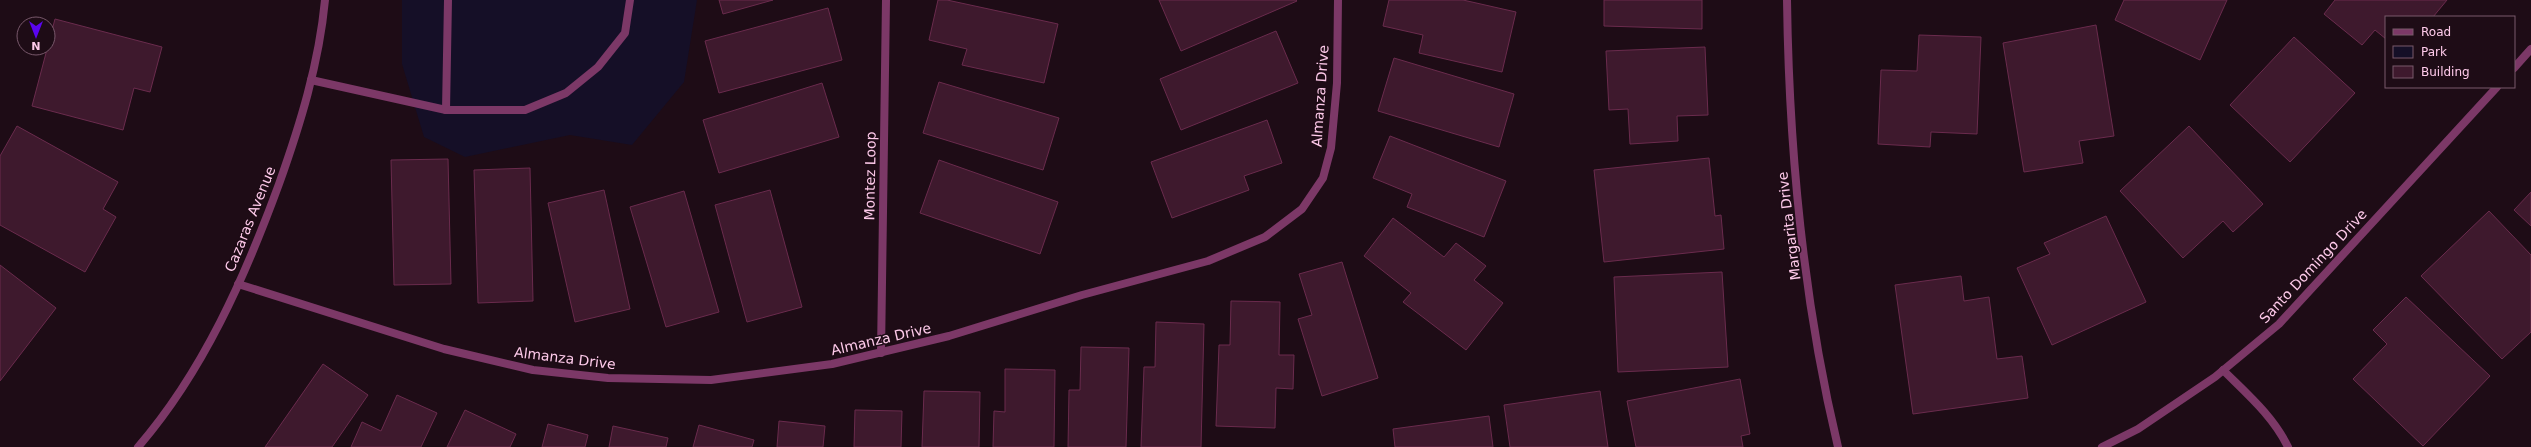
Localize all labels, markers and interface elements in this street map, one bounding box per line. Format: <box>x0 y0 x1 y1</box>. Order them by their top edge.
north arrow <box>16 16 56 56</box>
legend <box>2385 16 2515 88</box>
text: Road <box>2421 25 2451 39</box>
text: N <box>31 39 41 52</box>
street label: Almanza Drive <box>1308 44 1332 148</box>
text: Park <box>2421 45 2447 59</box>
text: Building <box>2421 65 2470 79</box>
street label: Montez Loop <box>861 131 879 221</box>
street label: Cazaras Avenue <box>222 164 278 274</box>
street label: Margarita Drive <box>1774 171 1804 281</box>
street label: Santo Domingo Drive <box>2256 206 2370 326</box>
street label: Almanza Drive <box>829 320 933 358</box>
street label: Almanza Drive <box>513 344 617 372</box>

